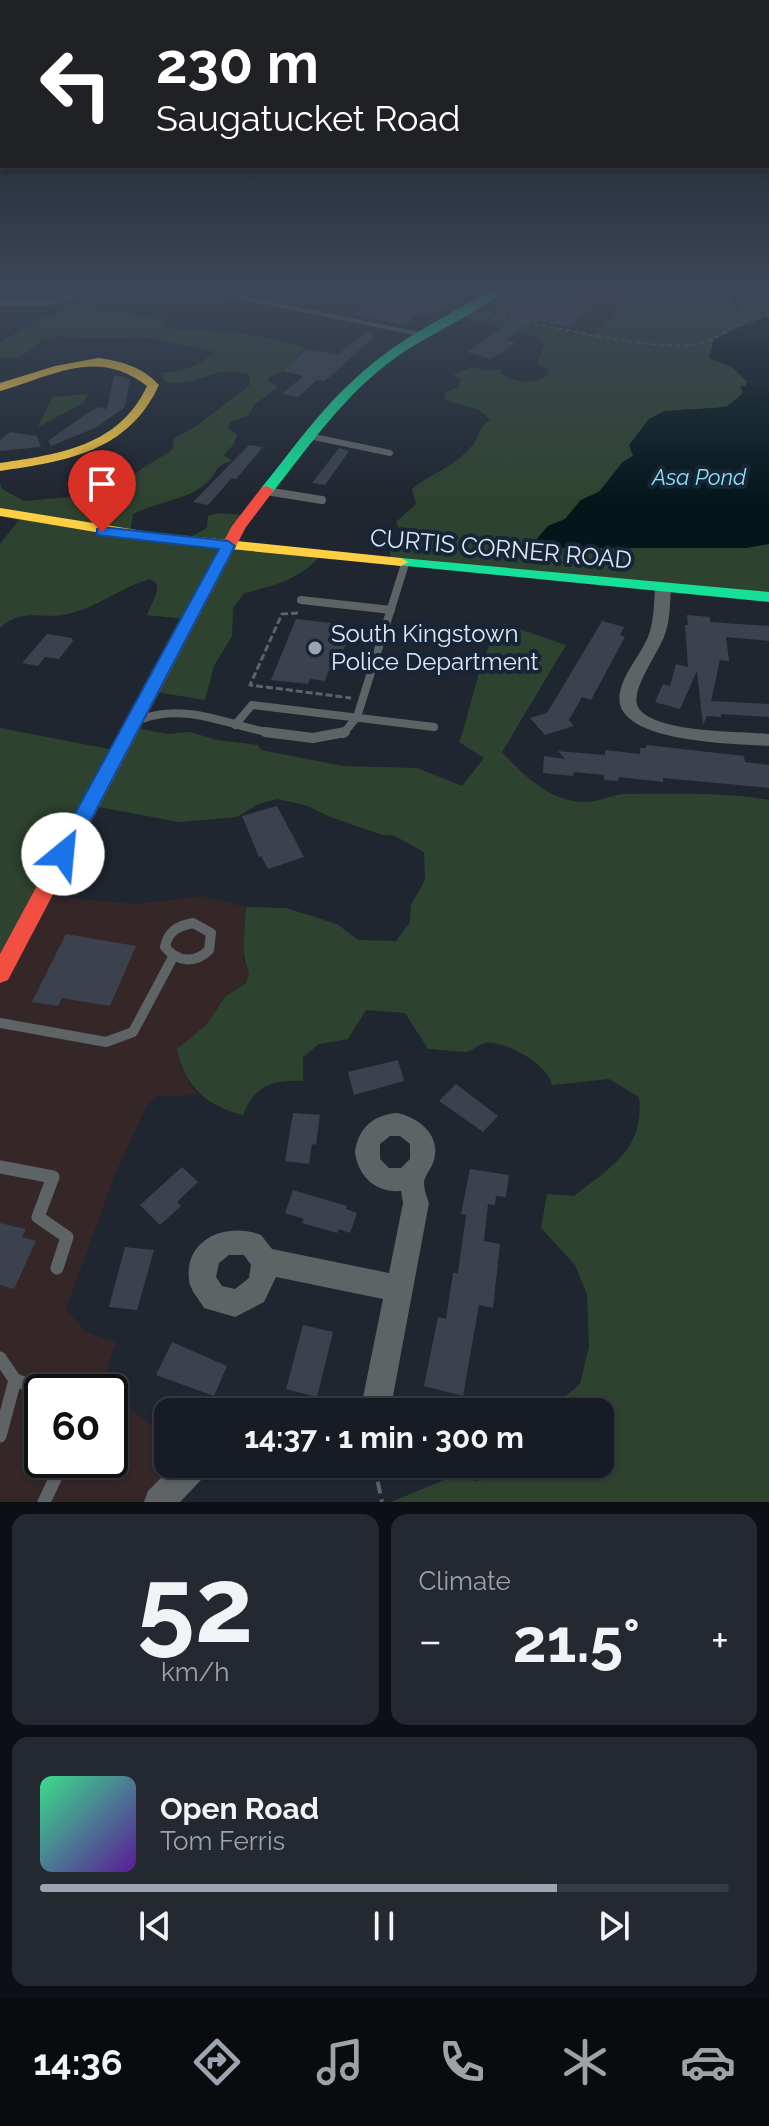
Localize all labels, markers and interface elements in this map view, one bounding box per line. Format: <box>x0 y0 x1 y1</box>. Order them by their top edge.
text: 230 m <box>156 30 319 96</box>
icon: left <box>24 32 128 136</box>
text: Saugatucket Road <box>156 97 460 139</box>
pin <box>68 450 136 532</box>
icon: arrive <box>80 462 124 506</box>
water label: Asa Pond <box>651 464 747 490</box>
street label: CURTIS CORNER ROAD <box>369 523 633 574</box>
place label: South Kingstown Police Department <box>331 619 539 676</box>
marker: South Kingstown Police Department <box>306 639 324 657</box>
position arrow <box>21 812 105 896</box>
speed limit sign: 60 <box>24 1374 128 1478</box>
text: 14:37 · 1 min · 300 m <box>244 1420 524 1455</box>
text: 52 <box>137 1544 253 1666</box>
text: Climate <box>419 1566 511 1596</box>
text: 21.5° <box>513 1606 640 1676</box>
text: − <box>419 1615 442 1666</box>
text: + <box>711 1615 729 1666</box>
text: km/h <box>161 1657 230 1687</box>
text: Open Road <box>160 1791 319 1826</box>
text: Tom Ferris <box>160 1826 285 1856</box>
icon: previous <box>133 1904 177 1948</box>
icon: pause <box>362 1904 406 1948</box>
icon: next <box>592 1904 636 1948</box>
icon: directions <box>189 2034 245 2090</box>
icon: music <box>312 2034 368 2090</box>
icon: phone <box>434 2034 490 2090</box>
icon: climate <box>557 2034 613 2090</box>
icon: car <box>680 2034 736 2090</box>
text: 14:36 <box>33 2041 123 2083</box>

